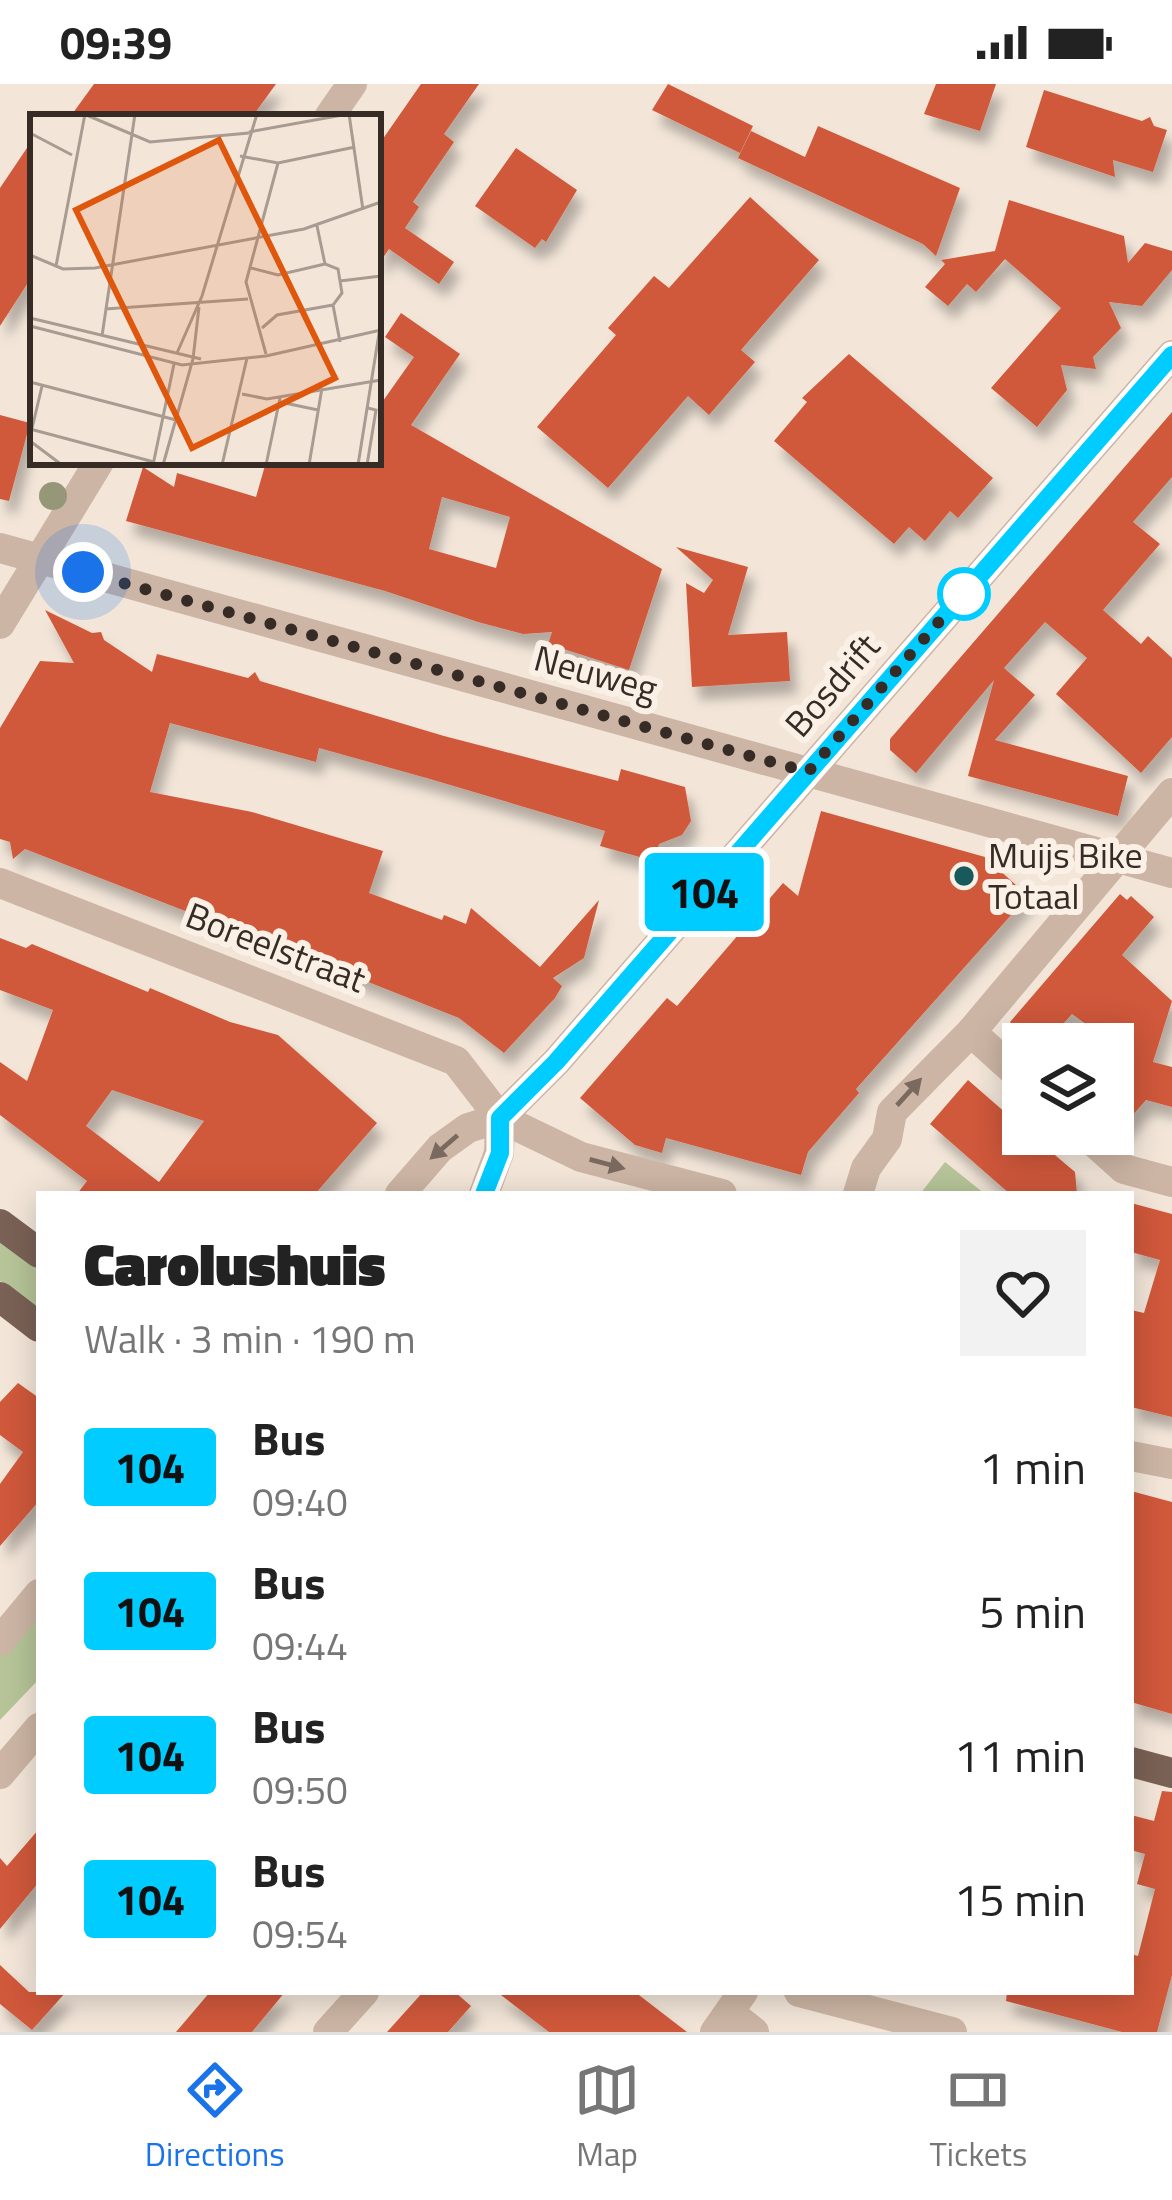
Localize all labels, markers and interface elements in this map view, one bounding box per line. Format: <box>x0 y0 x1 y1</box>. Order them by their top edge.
text: 09:39 <box>60 8 172 76</box>
inset map <box>30 114 381 465</box>
your location <box>53 542 113 602</box>
unlabelled marker <box>939 569 989 619</box>
street label: Bosdrift <box>771 620 893 749</box>
street label: Neuweg <box>528 630 664 715</box>
place label: Muijs Bike Totaal <box>988 827 1143 923</box>
line badge: 104 <box>635 853 773 931</box>
text: 104 <box>669 860 739 924</box>
marker: Muijs Bike Totaal <box>951 863 977 889</box>
street label: Boreelstraat <box>178 887 374 1006</box>
map controls <box>1002 1023 1134 1155</box>
button: layers <box>1002 1023 1134 1155</box>
one-way arrow <box>895 1078 922 1107</box>
one-way arrow <box>430 1134 460 1160</box>
one-way arrow <box>589 1155 626 1174</box>
text: Carolushuis <box>84 1220 386 1307</box>
button: heart <box>960 1230 1086 1356</box>
text: Walk · 3 min · 190 m <box>84 1309 416 1368</box>
text: Bus <box>252 1404 326 1472</box>
text: 1 min <box>979 1433 1086 1501</box>
text: 104 <box>115 1435 185 1499</box>
text: 09:40 <box>252 1472 348 1531</box>
text: Bus <box>252 1548 326 1616</box>
text: 5 min <box>979 1577 1086 1645</box>
text: 104 <box>115 1579 185 1643</box>
text: 09:44 <box>252 1616 348 1675</box>
text: Bus <box>252 1692 326 1760</box>
text: 11 min <box>954 1721 1086 1789</box>
text: 104 <box>115 1723 185 1787</box>
text: 09:50 <box>252 1760 348 1819</box>
text: Bus <box>252 1836 326 1904</box>
text: 15 min <box>954 1865 1086 1933</box>
text: 104 <box>115 1867 185 1931</box>
text: 09:54 <box>252 1904 348 1963</box>
tab: Directions <box>145 2057 285 2179</box>
tab: Map <box>574 2057 640 2179</box>
tab: Tickets <box>929 2057 1027 2179</box>

